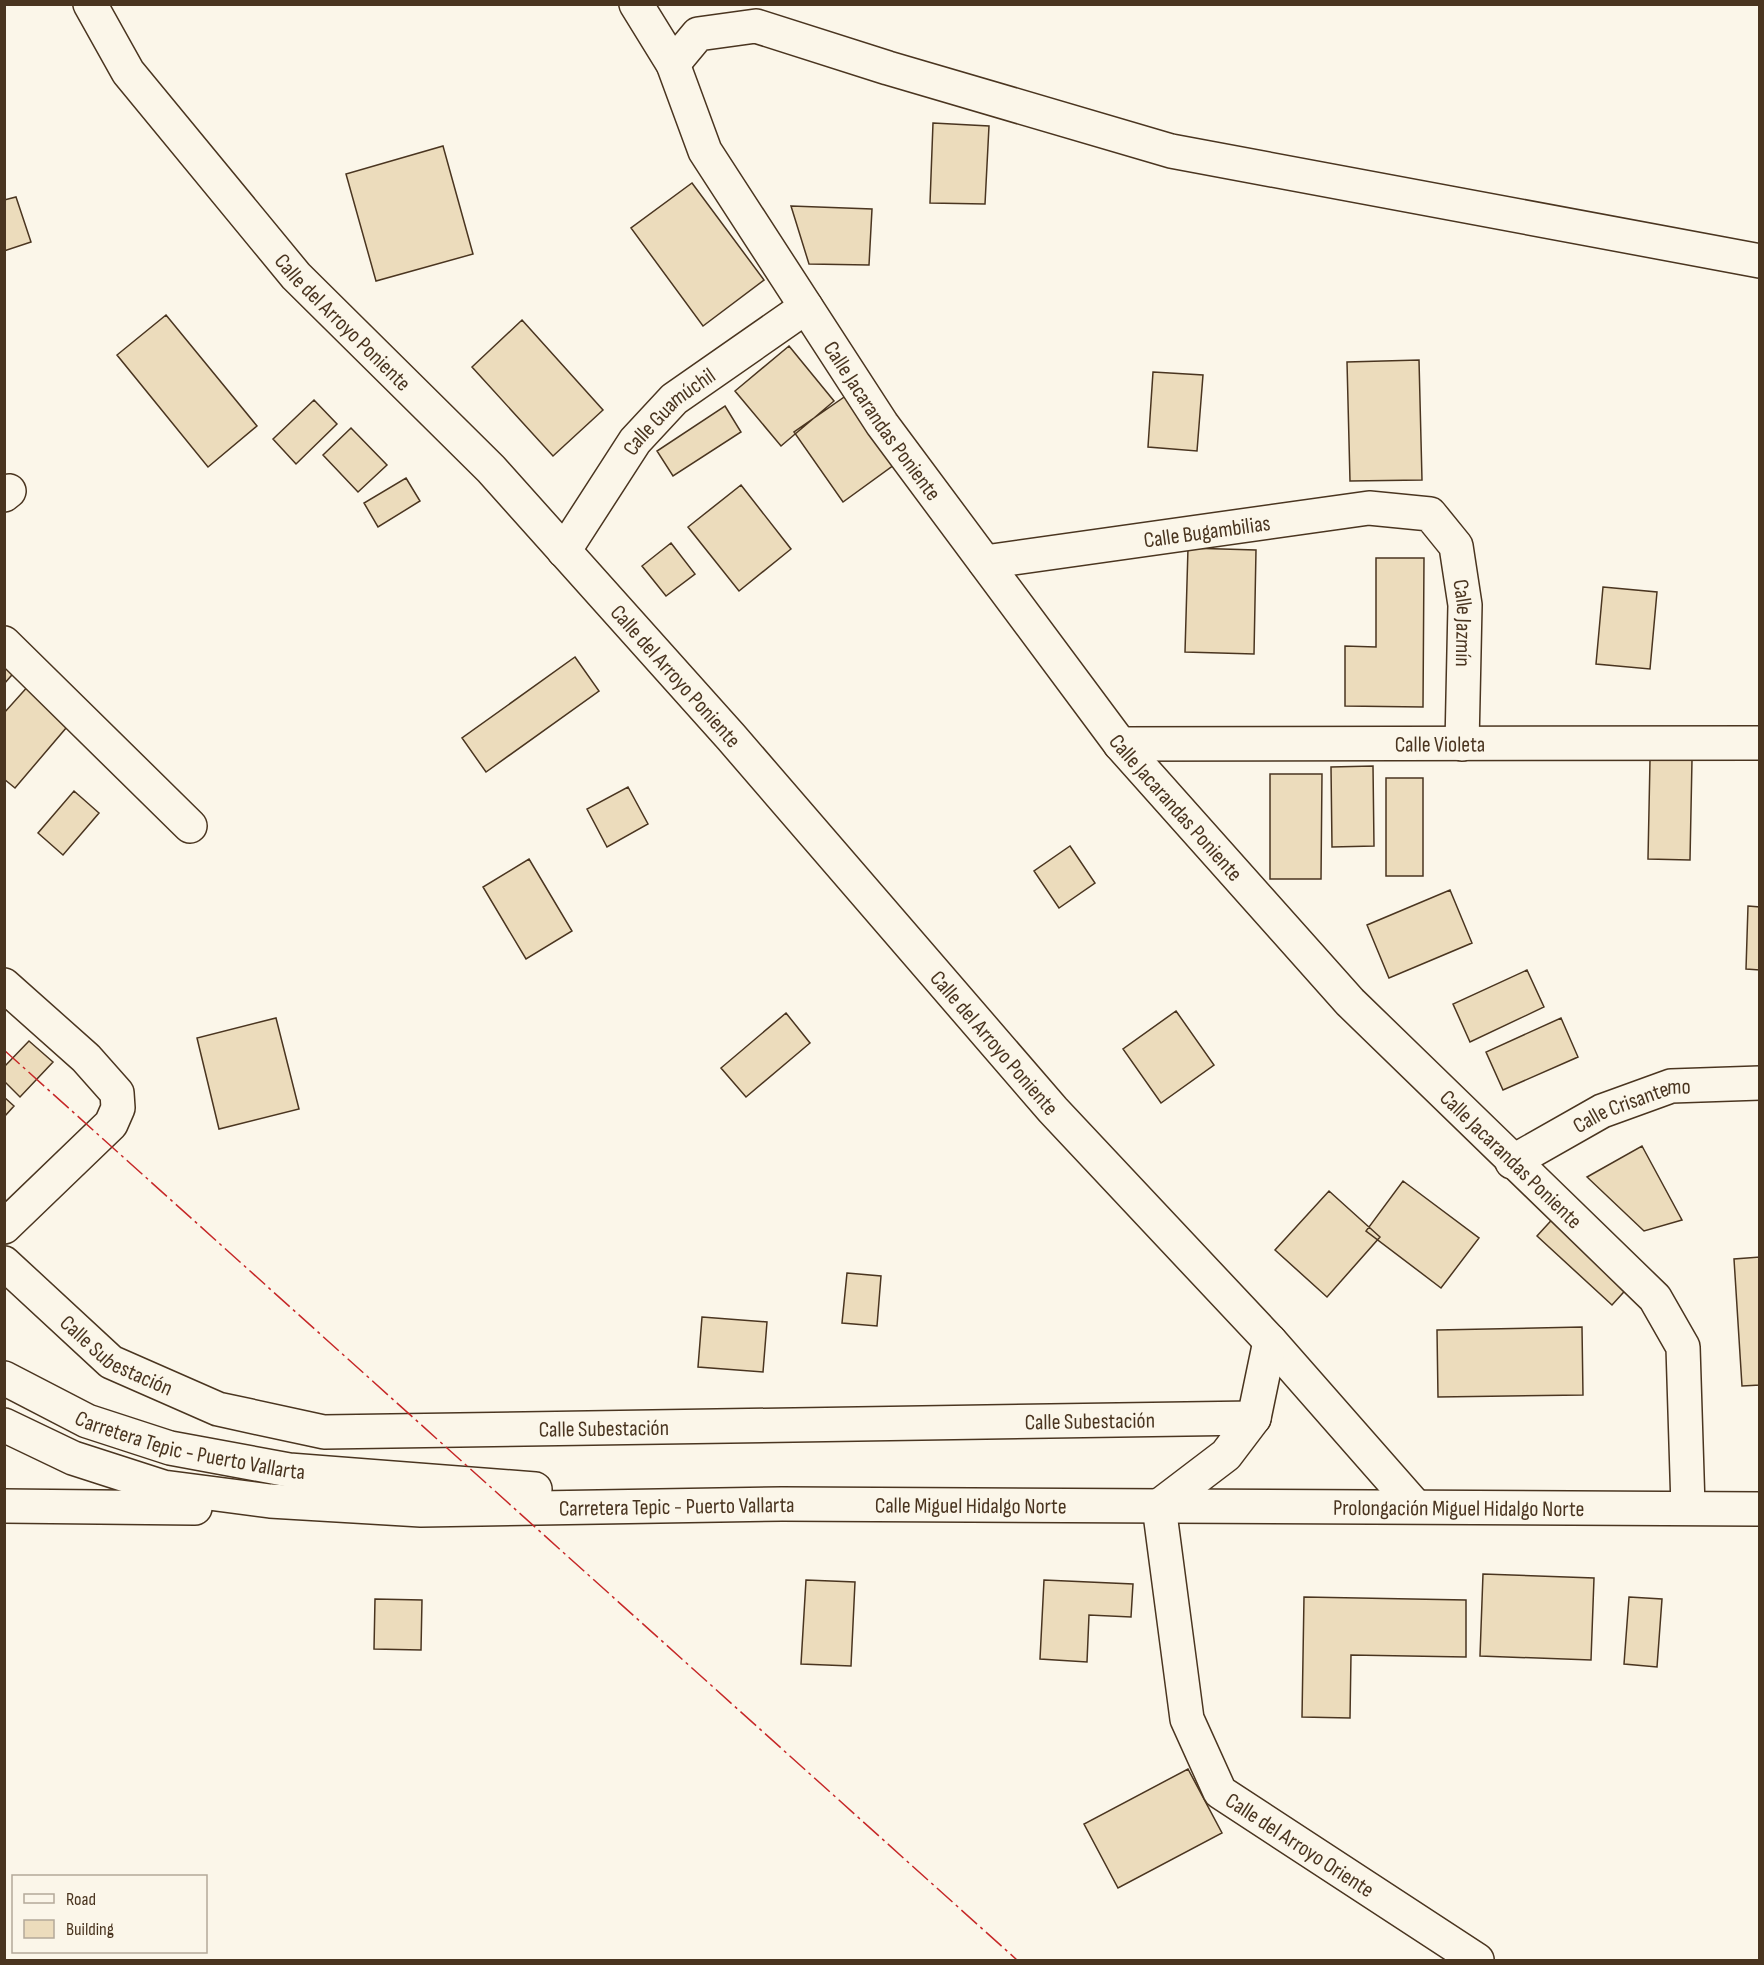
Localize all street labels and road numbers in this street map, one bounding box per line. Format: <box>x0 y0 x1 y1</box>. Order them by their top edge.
street label: Calle del Arroyo Poniente <box>268 249 416 397</box>
street label: Calle Jacarandas Poniente <box>817 336 946 506</box>
street label: Calle Guamúchil <box>617 362 721 461</box>
street label: Calle Bugambilias <box>1142 510 1272 555</box>
street label: Calle Jazmín <box>1446 578 1477 667</box>
street label: Calle del Arroyo Poniente <box>604 600 746 754</box>
street label: Calle Jacarandas Poniente <box>1102 729 1248 887</box>
street label: Calle Violeta <box>1395 731 1485 759</box>
street label: Calle del Arroyo Poniente <box>924 966 1064 1122</box>
street label: Calle Crisantemo <box>1568 1073 1691 1140</box>
street label: Calle Jacarandas Poniente <box>1434 1085 1587 1235</box>
street label: Calle Subestación <box>54 1310 177 1402</box>
street label: Carretera Tepic - Puerto Vallarta <box>70 1405 306 1486</box>
street label: Calle Subestación <box>1024 1407 1155 1436</box>
street label: Calle Subestación <box>538 1415 669 1444</box>
street label: Carretera Tepic - Puerto Vallarta <box>559 1492 795 1523</box>
street label: Calle Miguel Hidalgo Norte <box>875 1492 1067 1520</box>
street label: Prolongación Miguel Hidalgo Norte <box>1333 1495 1584 1523</box>
street label: Calle del Arroyo Oriente <box>1220 1787 1379 1904</box>

